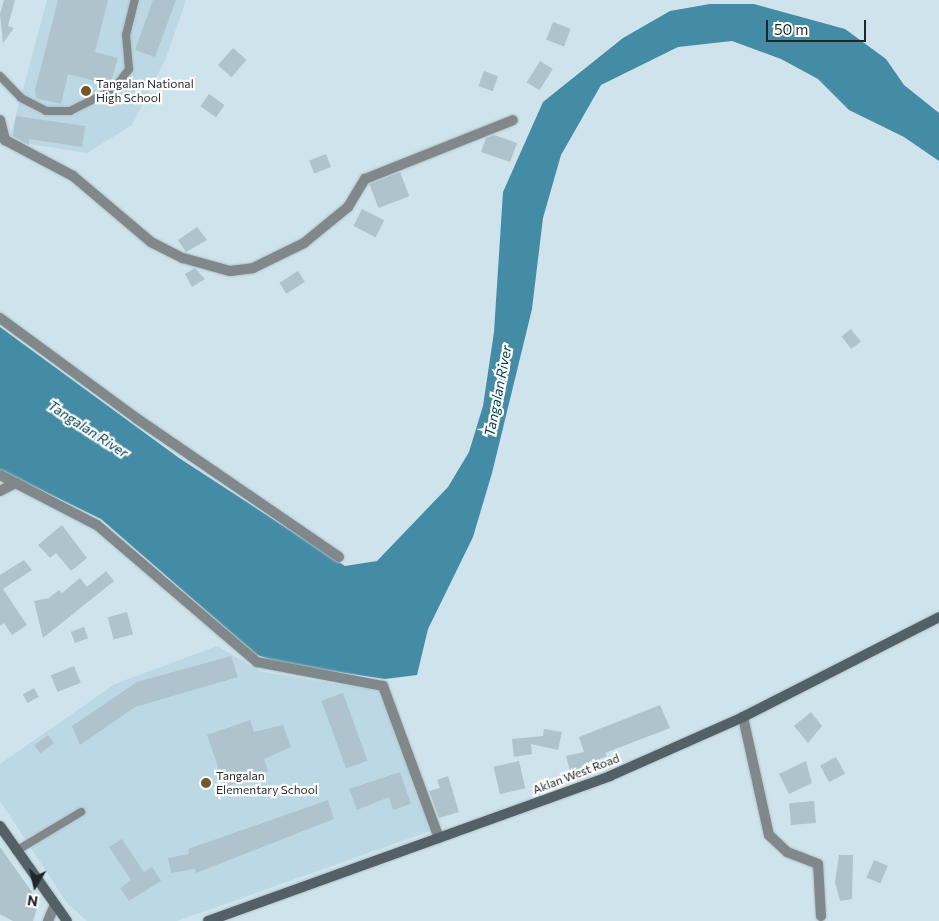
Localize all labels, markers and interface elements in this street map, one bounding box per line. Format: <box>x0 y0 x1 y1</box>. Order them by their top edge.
scale bar <box>769 10 869 42</box>
text: 50 m <box>774 20 808 38</box>
place label: Tangalan National High School <box>96 77 194 105</box>
marker: Tangalan National High School <box>80 85 92 97</box>
water label: Tangalan River <box>481 344 515 438</box>
water label: Tangalan River <box>45 397 131 461</box>
street label: Aklan West Road <box>531 751 621 797</box>
place label: Tangalan Elementary School <box>216 769 318 797</box>
marker: Tangalan Elementary School <box>200 777 212 789</box>
north arrow <box>10 861 60 911</box>
text: N <box>26 892 39 911</box>

